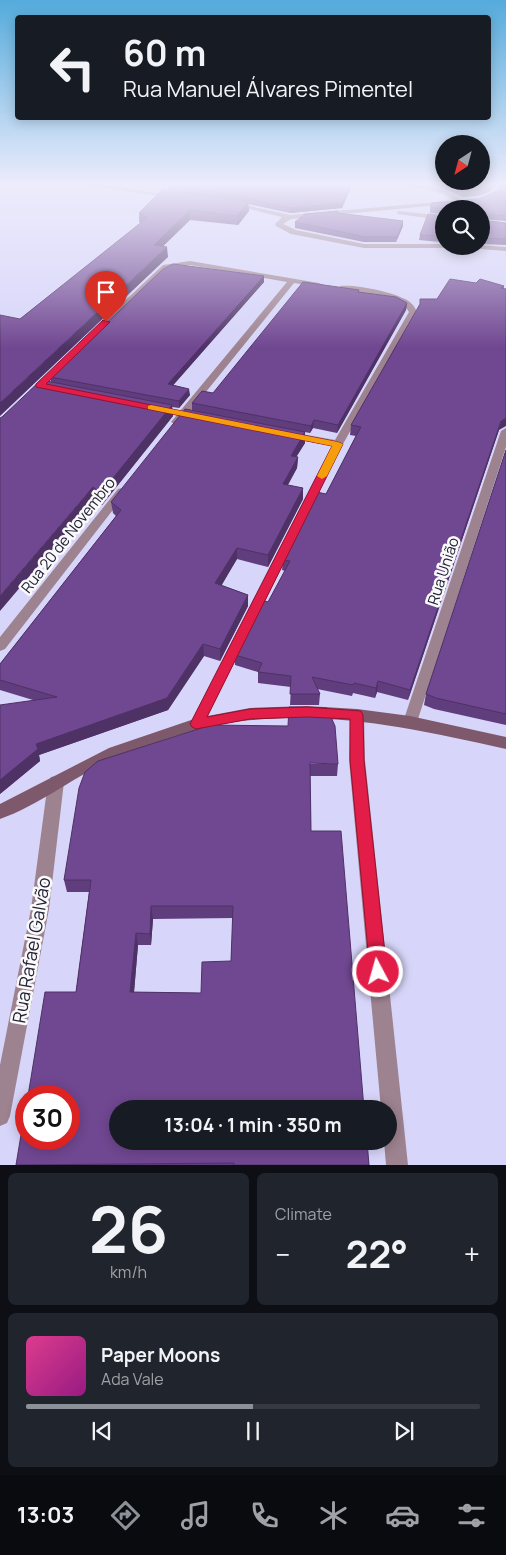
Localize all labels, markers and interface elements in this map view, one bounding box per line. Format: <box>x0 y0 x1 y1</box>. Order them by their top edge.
text: 60 m <box>123 29 206 77</box>
icon: left <box>40 35 105 100</box>
text: Rua Manuel Álvares Pimentel <box>123 74 413 104</box>
north arrow <box>435 135 490 190</box>
map controls <box>435 135 490 255</box>
button: search <box>435 200 490 255</box>
pin <box>85 271 127 322</box>
icon: arrive <box>92 278 120 306</box>
street label: Rua 20 de Novembro <box>16 473 120 597</box>
street label: Rua União <box>422 534 464 607</box>
street label: Rua Rafael Galvão <box>6 875 56 1025</box>
position arrow <box>351 945 403 997</box>
speed limit sign: 30 <box>15 1085 80 1150</box>
text: 13:04 · 1 min · 350 m <box>164 1112 342 1138</box>
text: 26 <box>89 1184 168 1273</box>
text: Climate <box>275 1203 332 1225</box>
text: 22° <box>346 1227 408 1279</box>
text: − <box>275 1235 290 1273</box>
text: + <box>464 1235 480 1273</box>
text: km/h <box>110 1261 147 1283</box>
text: Paper Moons <box>101 1342 220 1368</box>
text: Ada Vale <box>101 1368 164 1390</box>
icon: previous <box>88 1417 116 1445</box>
icon: pause <box>239 1417 267 1445</box>
icon: next <box>390 1417 418 1445</box>
icon: directions <box>108 1498 143 1533</box>
icon: music <box>178 1498 213 1533</box>
icon: phone <box>247 1498 282 1533</box>
icon: climate <box>316 1498 351 1533</box>
icon: car <box>385 1498 420 1533</box>
icon: filters <box>454 1498 489 1533</box>
text: 13:03 <box>17 1500 74 1530</box>

